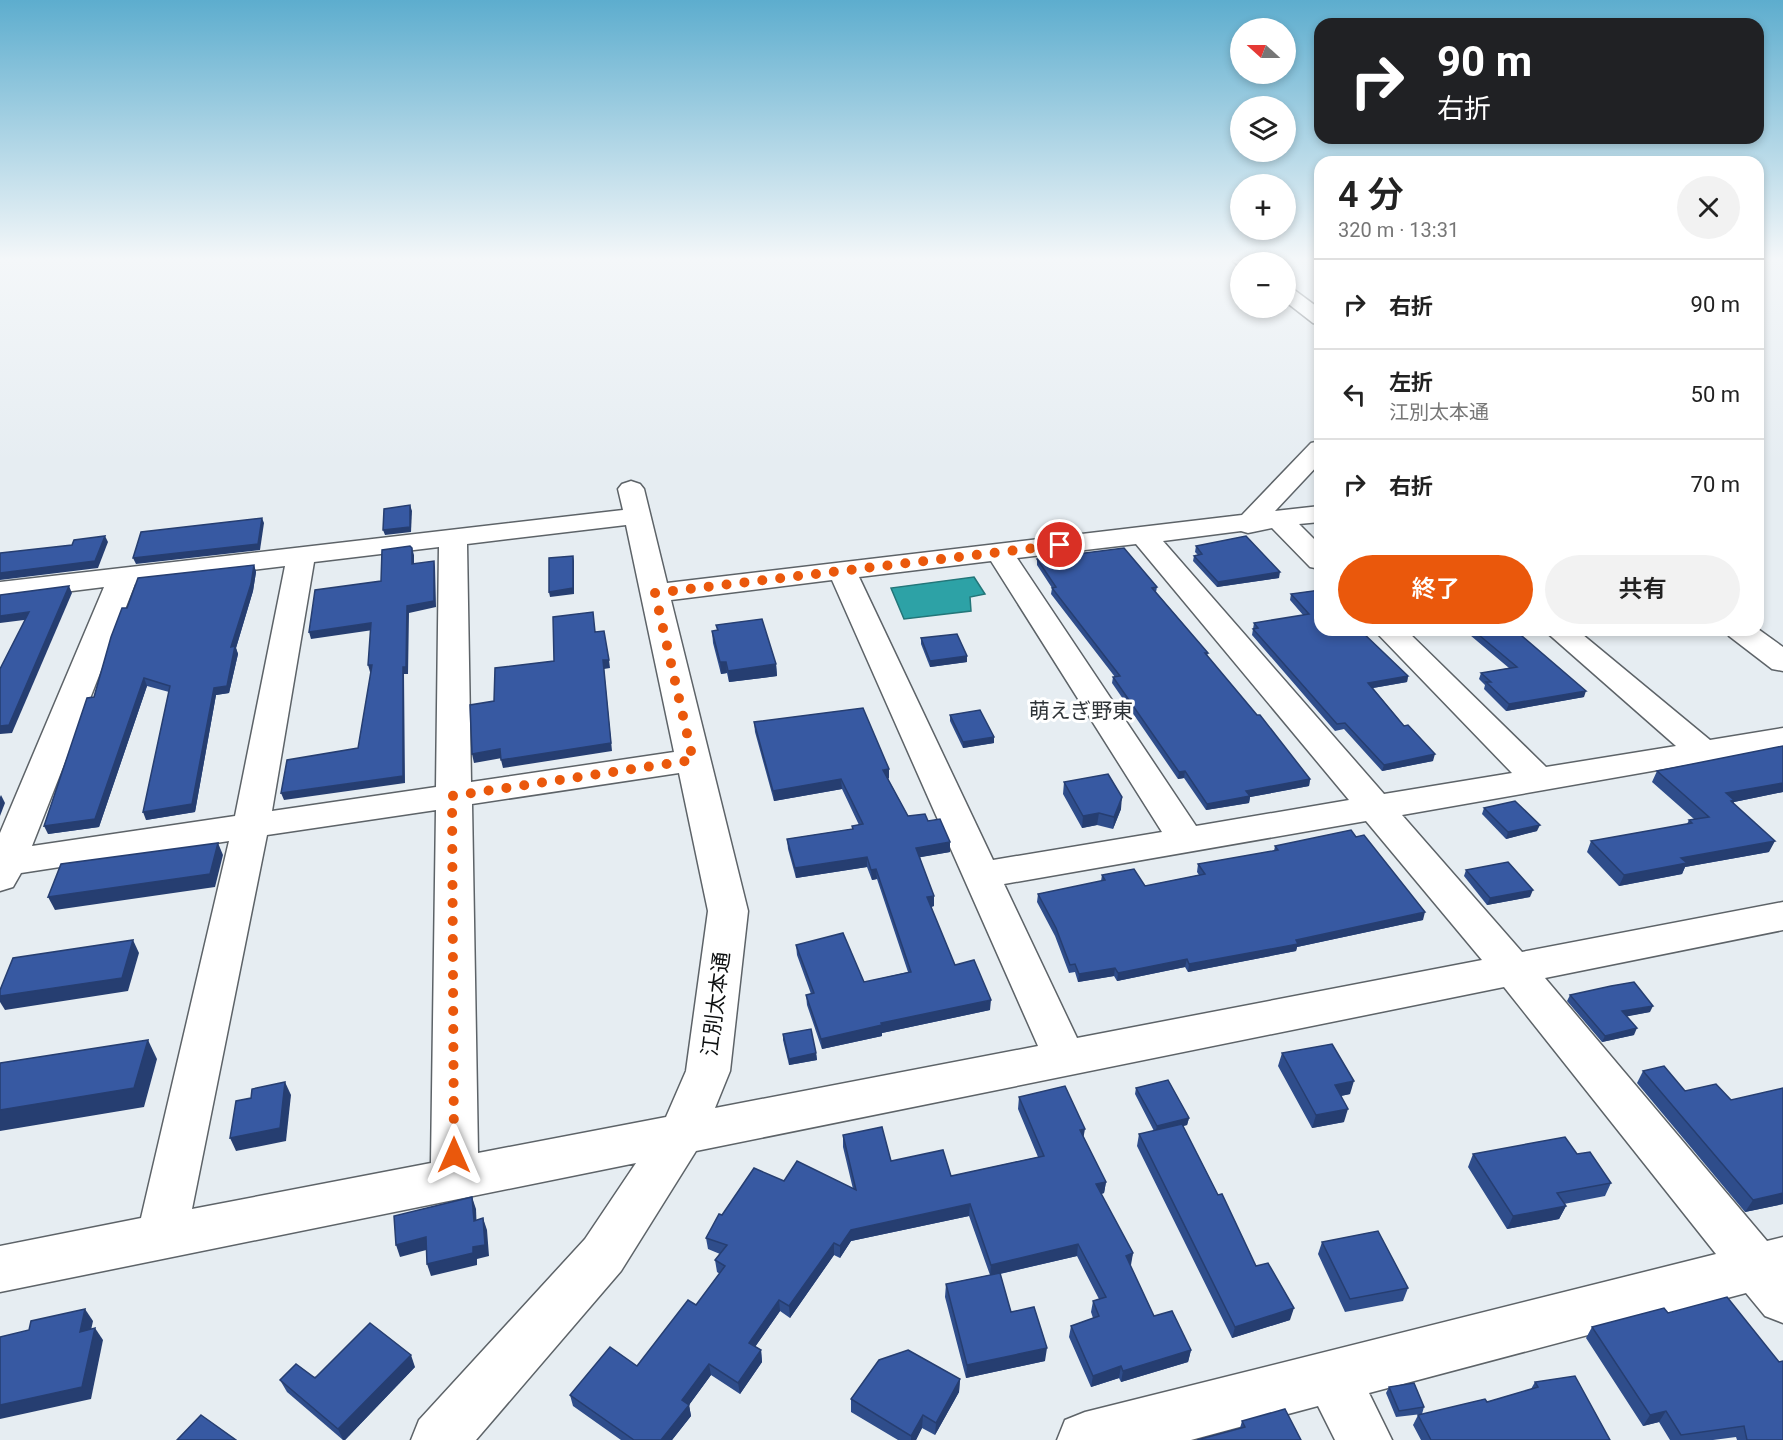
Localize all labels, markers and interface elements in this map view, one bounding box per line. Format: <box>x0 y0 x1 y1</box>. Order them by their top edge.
north arrow <box>1230 18 1296 84</box>
map controls <box>1230 18 1296 318</box>
text: 90 m <box>1437 37 1532 86</box>
icon: right <box>1338 42 1416 120</box>
text: 右折 <box>1437 93 1491 125</box>
button: layers <box>1230 96 1296 162</box>
button: + <box>1230 174 1296 240</box>
text: 4 分 <box>1338 174 1404 216</box>
button: close <box>1677 176 1740 239</box>
text: 320 m · 13:31 <box>1338 218 1459 242</box>
button: − <box>1230 252 1296 318</box>
icon: right <box>1338 288 1371 321</box>
text: 90 m <box>1691 292 1740 317</box>
text: 右折 <box>1389 294 1433 319</box>
text: 左折 <box>1389 370 1433 395</box>
icon: left <box>1338 378 1371 411</box>
text: 50 m <box>1691 382 1740 407</box>
text: 江別太本通 <box>1389 400 1489 424</box>
icon: right <box>1338 468 1371 501</box>
text: 70 m <box>1691 472 1740 497</box>
text: 右折 <box>1389 474 1433 499</box>
pin <box>1034 519 1085 570</box>
icon: arrive <box>1043 528 1076 561</box>
button: 終了 <box>1338 555 1533 624</box>
button: 共有 <box>1545 555 1740 624</box>
district label: 萌えぎ野東 <box>1029 699 1133 723</box>
street label: 江別太本通 <box>698 950 734 1058</box>
position arrow <box>422 1123 486 1187</box>

